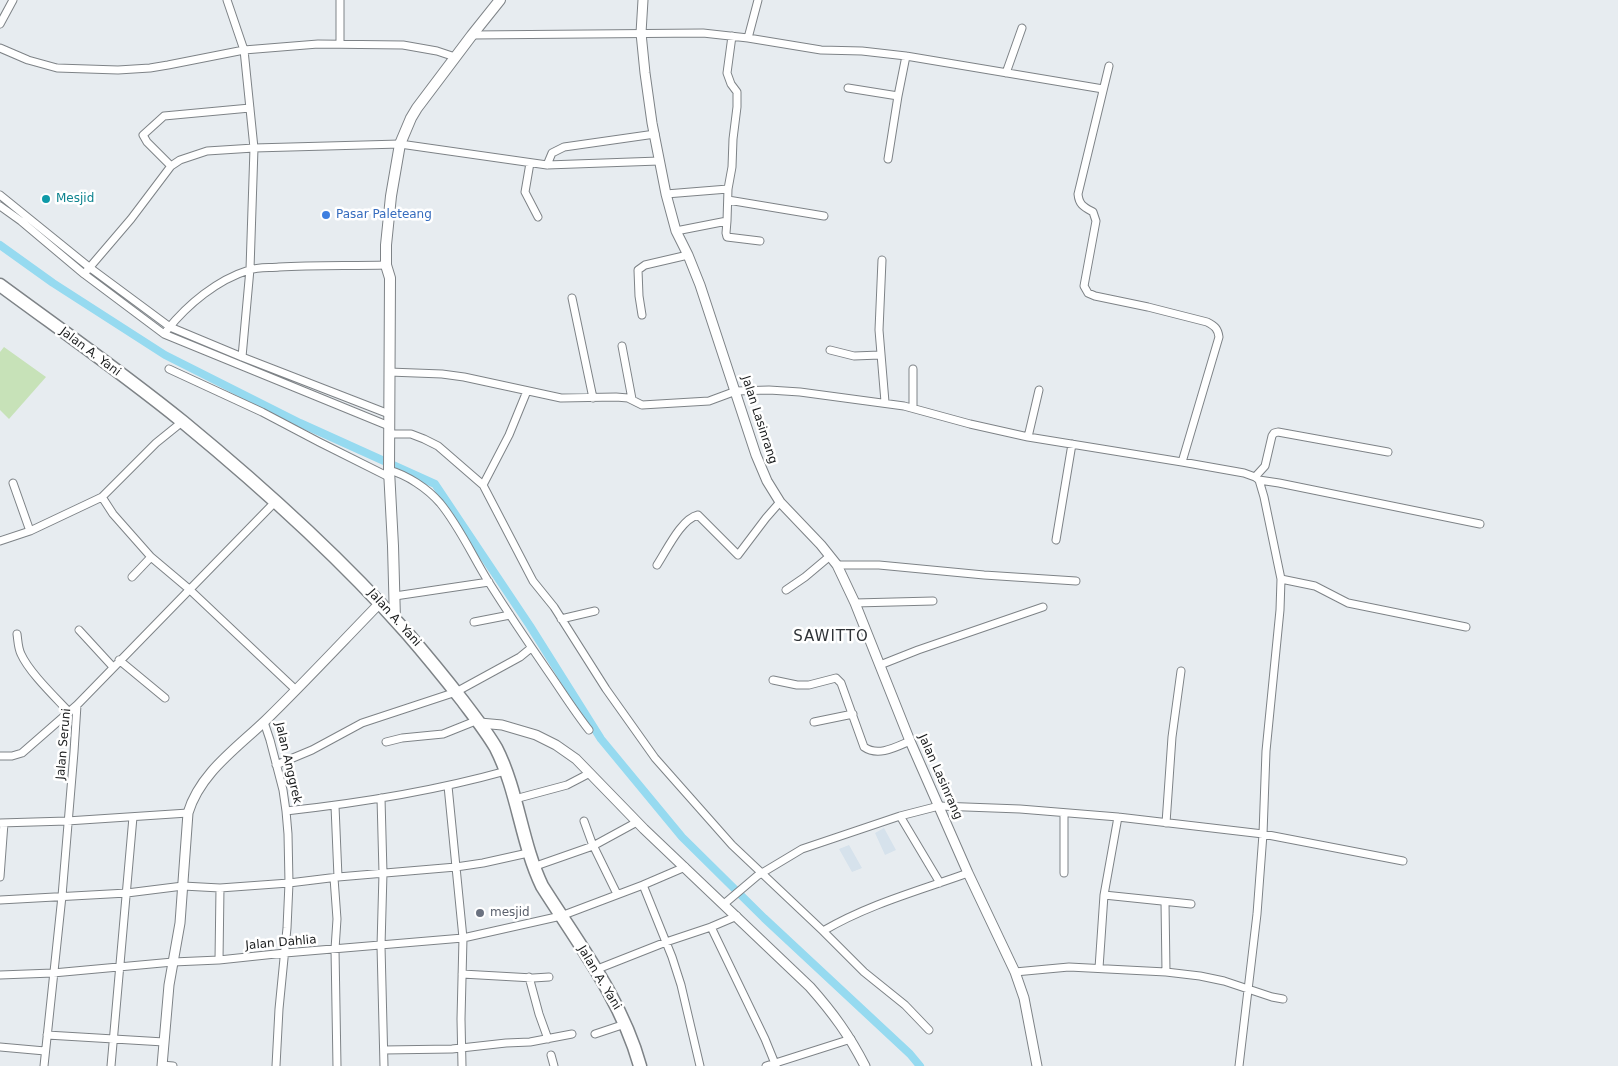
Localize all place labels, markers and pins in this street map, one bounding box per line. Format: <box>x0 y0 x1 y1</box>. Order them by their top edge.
place label: Mesjid <box>56 192 94 206</box>
marker: Mesjid <box>40 193 52 205</box>
place label: Pasar Paleteang <box>336 208 432 222</box>
marker: Pasar Paleteang <box>320 209 332 221</box>
place label: mesjid <box>490 906 530 920</box>
marker: mesjid <box>474 907 486 919</box>

